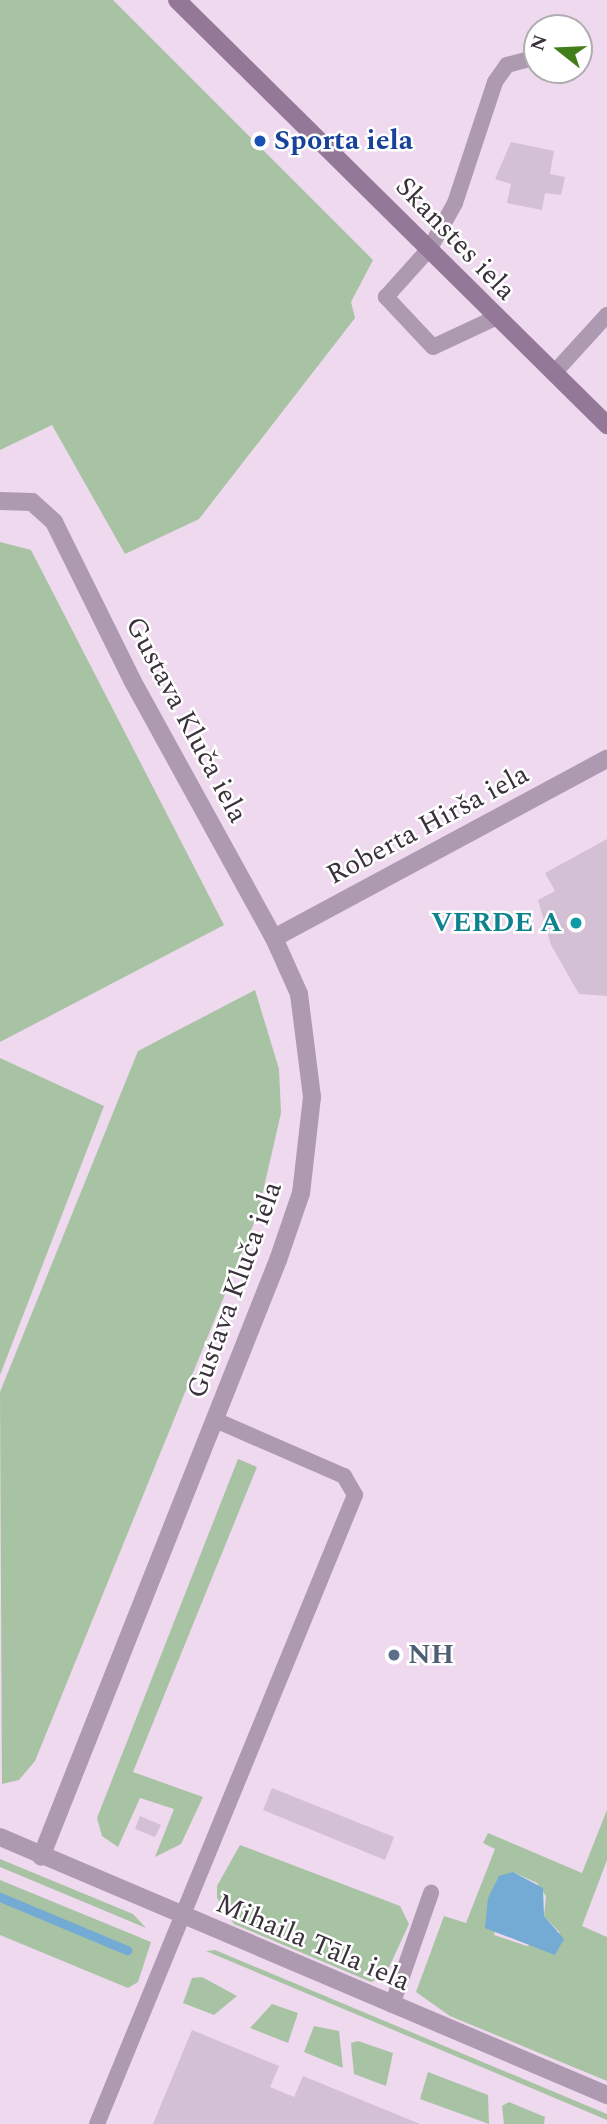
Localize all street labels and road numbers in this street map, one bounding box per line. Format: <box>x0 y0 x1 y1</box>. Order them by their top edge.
street label: Skanstes iela <box>388 170 522 308</box>
street label: Gustava Kluča iela <box>118 611 254 829</box>
street label: Roberta Hirša iela <box>321 758 535 892</box>
street label: Gustava Kluča iela <box>180 1177 290 1403</box>
street label: Mihaila Tāla iela <box>211 1887 415 1999</box>

